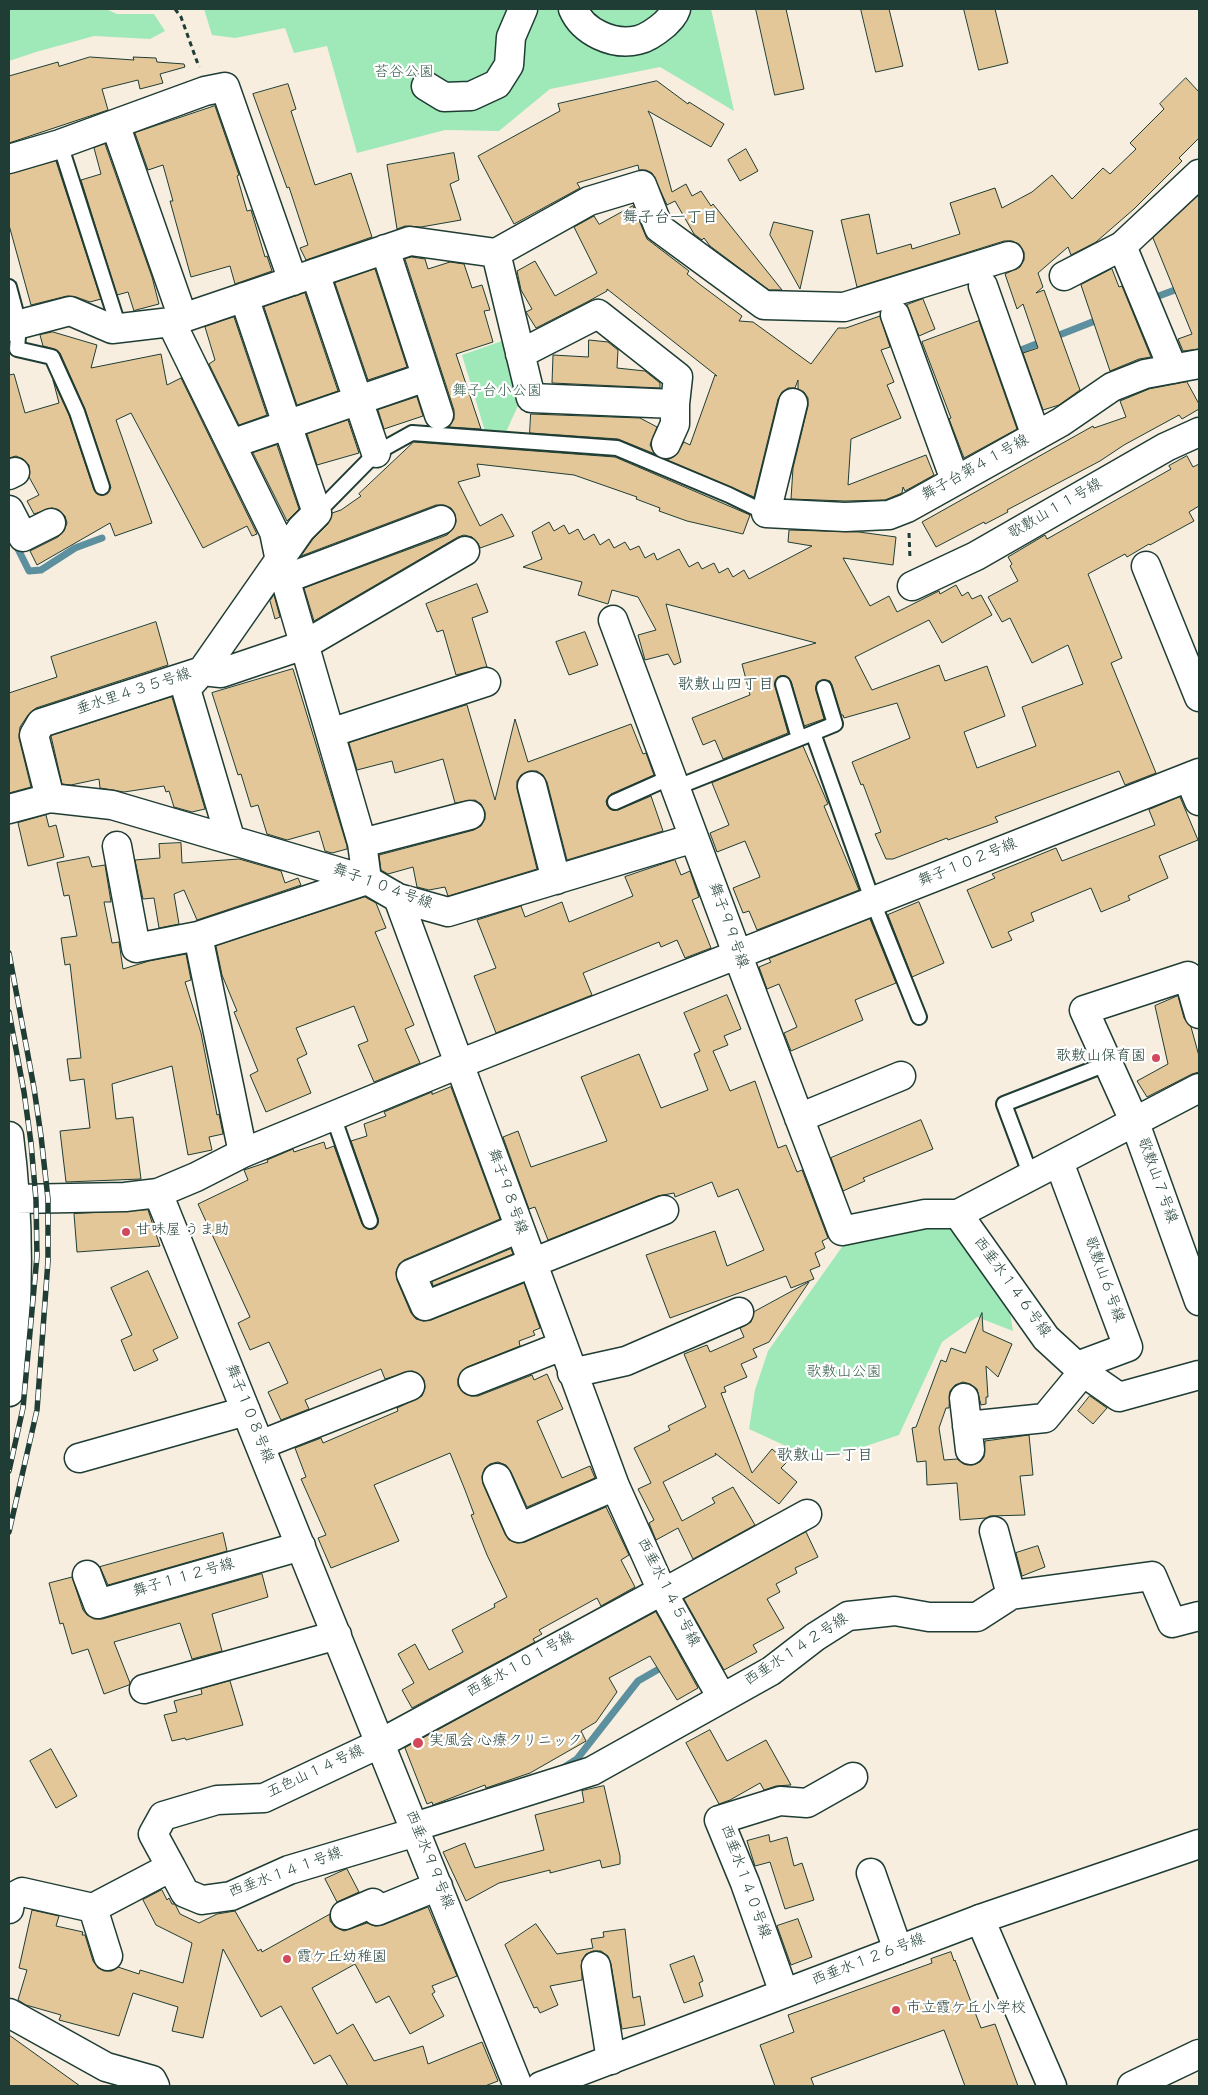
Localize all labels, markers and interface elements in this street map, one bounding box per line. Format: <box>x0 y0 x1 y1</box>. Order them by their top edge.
park label: 苔谷公園 <box>374 65 434 83</box>
district label: 舞子台一丁目 <box>622 210 718 230</box>
park label: 舞子台小公園 <box>452 384 542 402</box>
street label: 舞子台第４１号線 <box>919 432 1033 506</box>
street label: 歌敷山１１号線 <box>1006 476 1106 544</box>
street label: 垂水里４３５号線 <box>74 666 194 720</box>
district label: 歌敷山四丁目 <box>678 677 774 697</box>
street label: 舞子１０２号線 <box>916 836 1020 892</box>
street label: 舞子１０４号線 <box>330 862 434 914</box>
street label: 舞子９９号線 <box>703 881 751 971</box>
place label: 歌敷山保育園 <box>1056 1049 1146 1067</box>
marker: 歌敷山保育園 <box>1150 1052 1162 1064</box>
street label: 歌敷山７号線 <box>1132 1136 1180 1226</box>
street label: 舞子９８号線 <box>482 1147 530 1237</box>
place label: 甘味屋 うま助 <box>136 1223 230 1241</box>
marker: 甘味屋 うま助 <box>120 1226 132 1238</box>
street label: 西垂水１４６号線 <box>968 1234 1054 1342</box>
street label: 歌敷山６号線 <box>1079 1235 1127 1325</box>
street label: 舞子１０８号線 <box>220 1362 276 1466</box>
park label: 歌敷山公園 <box>807 1365 881 1383</box>
district label: 歌敷山一丁目 <box>777 1448 873 1468</box>
street label: 西垂水１４５号線 <box>632 1535 702 1651</box>
street label: 舞子１１２号線 <box>131 1556 237 1602</box>
street label: 西垂水１４２号線 <box>742 1611 852 1691</box>
street label: 西垂水１０１号線 <box>464 1629 578 1703</box>
place label: 実風会 心療クリニック <box>429 1734 583 1752</box>
marker: 実風会 心療クリニック <box>411 1736 425 1750</box>
street label: 五色山１４号線 <box>265 1743 367 1803</box>
street label: 西垂水９９号線 <box>400 1808 456 1912</box>
street label: 西垂水１４０号線 <box>715 1823 773 1941</box>
street label: 西垂水１４１号線 <box>227 1845 345 1903</box>
street label: 西垂水１２６号線 <box>810 1931 928 1991</box>
place label: 霞ケ丘幼稚園 <box>297 1950 387 1968</box>
marker: 霞ケ丘幼稚園 <box>281 1953 293 1965</box>
place label: 市立霞ケ丘小学校 <box>906 2001 1026 2019</box>
marker: 市立霞ケ丘小学校 <box>890 2004 902 2016</box>

